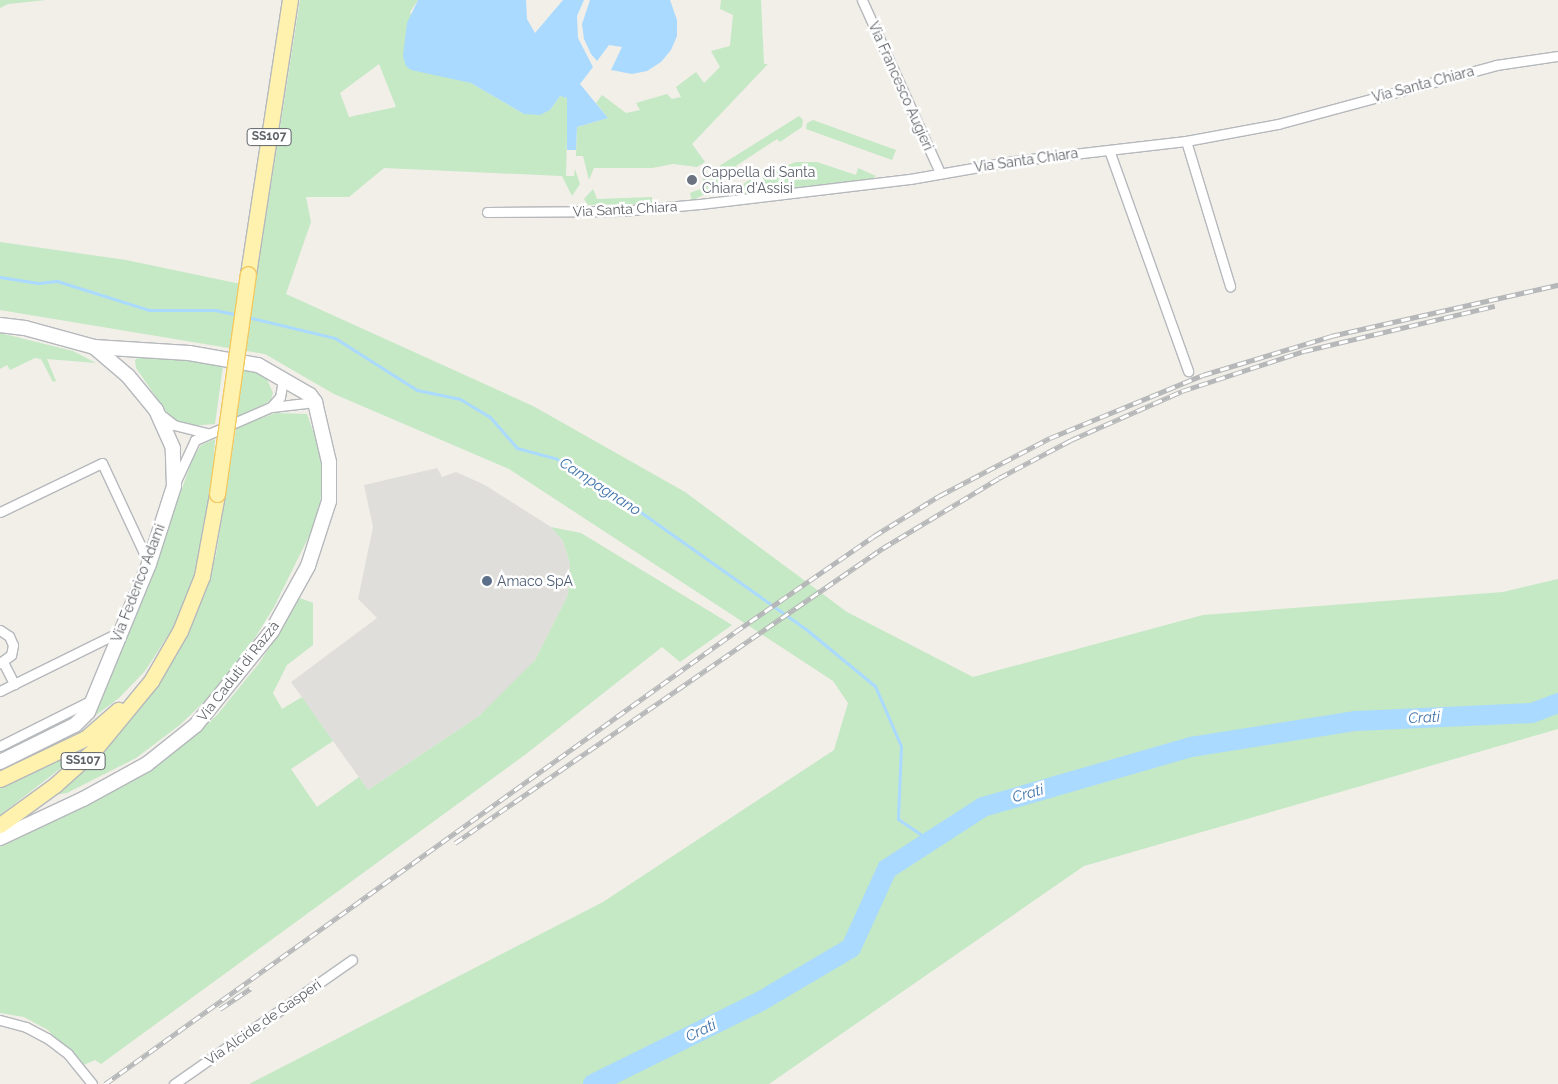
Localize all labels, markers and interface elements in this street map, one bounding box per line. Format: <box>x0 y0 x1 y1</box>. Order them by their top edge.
street label: Via Francesco Augieri <box>865 19 937 153</box>
street label: Via Santa Chiara <box>1370 62 1476 106</box>
road number: SS107 <box>246 128 292 146</box>
street label: Via Santa Chiara <box>973 144 1079 176</box>
place label: Cappella di Santa Chiara d'Assisi <box>702 164 815 196</box>
marker: Cappella di Santa Chiara d'Assisi <box>686 174 698 186</box>
street label: Via Santa Chiara <box>572 198 678 220</box>
water label: Campagnano <box>556 454 644 520</box>
street label: Via Federico Adami <box>108 521 168 645</box>
place label: Amaco SpA <box>497 573 573 589</box>
marker: Amaco SpA <box>481 575 493 587</box>
street label: Via Caduti di Razzà <box>194 617 282 725</box>
water label: Crati <box>1408 708 1440 728</box>
road number: SS107 <box>61 751 106 770</box>
water label: Crati <box>1010 781 1046 807</box>
street label: Via Alcide de Gasperi <box>202 976 324 1068</box>
water label: Crati <box>683 1016 719 1046</box>

